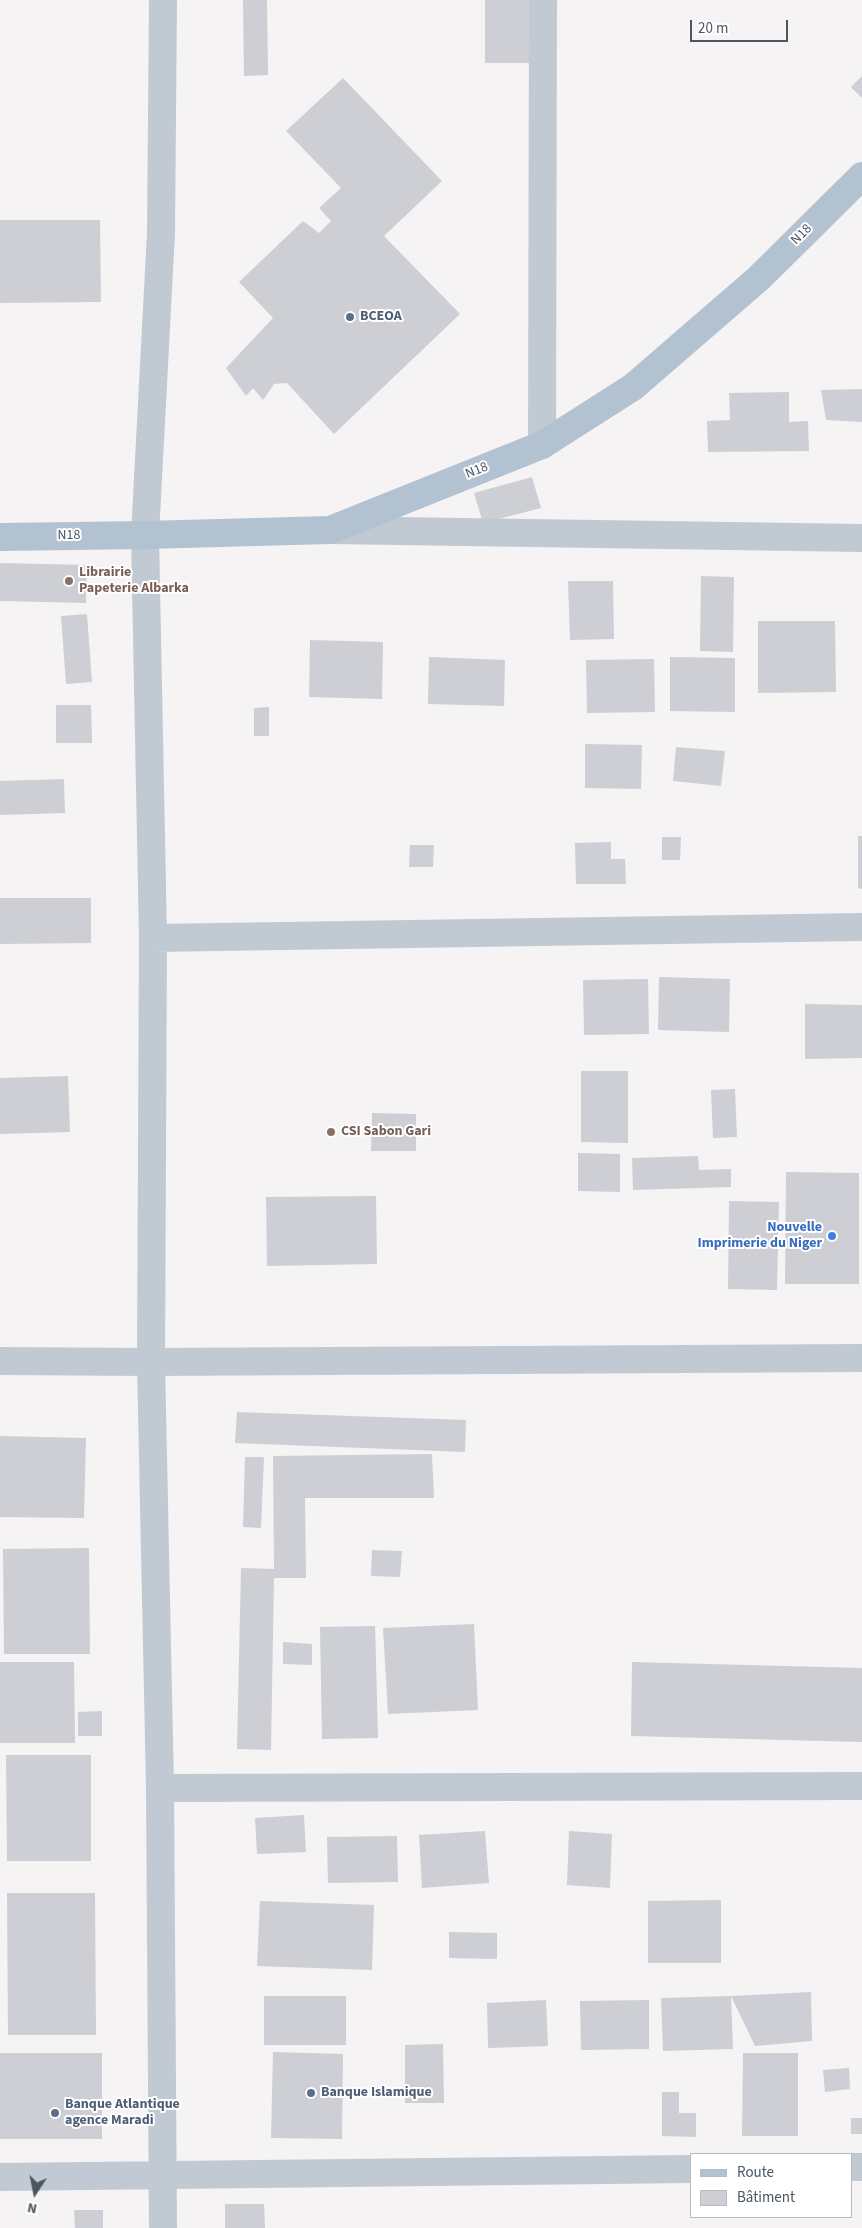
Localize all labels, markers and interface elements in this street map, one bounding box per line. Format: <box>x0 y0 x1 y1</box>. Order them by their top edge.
scale bar <box>692 10 790 42</box>
text: 20 m <box>698 18 728 39</box>
street label: N18 <box>788 221 816 249</box>
place label: BCEOA <box>360 309 402 325</box>
marker: BCEOA <box>344 311 356 323</box>
street label: N18 <box>463 459 491 483</box>
street label: N18 <box>57 527 81 545</box>
place label: Librairie Papeterie Albarka <box>79 565 189 598</box>
marker: Librairie Papeterie Albarka <box>63 575 75 587</box>
place label: CSI Sabon Gari <box>341 1124 431 1140</box>
marker: CSI Sabon Gari <box>325 1126 337 1138</box>
place label: Nouvelle Imprimerie du Niger <box>698 1220 822 1252</box>
marker: Nouvelle Imprimerie du Niger <box>826 1230 838 1242</box>
place label: Banque Islamique <box>321 2085 432 2101</box>
marker: Banque Islamique <box>305 2087 317 2099</box>
place label: Banque Atlantique agence Maradi <box>65 2097 180 2130</box>
marker: Banque Atlantique agence Maradi <box>49 2107 61 2119</box>
legend <box>690 2153 852 2218</box>
text: Route <box>737 2162 774 2183</box>
north arrow <box>10 2168 60 2218</box>
text: Bâtiment <box>737 2187 795 2208</box>
text: N <box>26 2197 39 2218</box>

